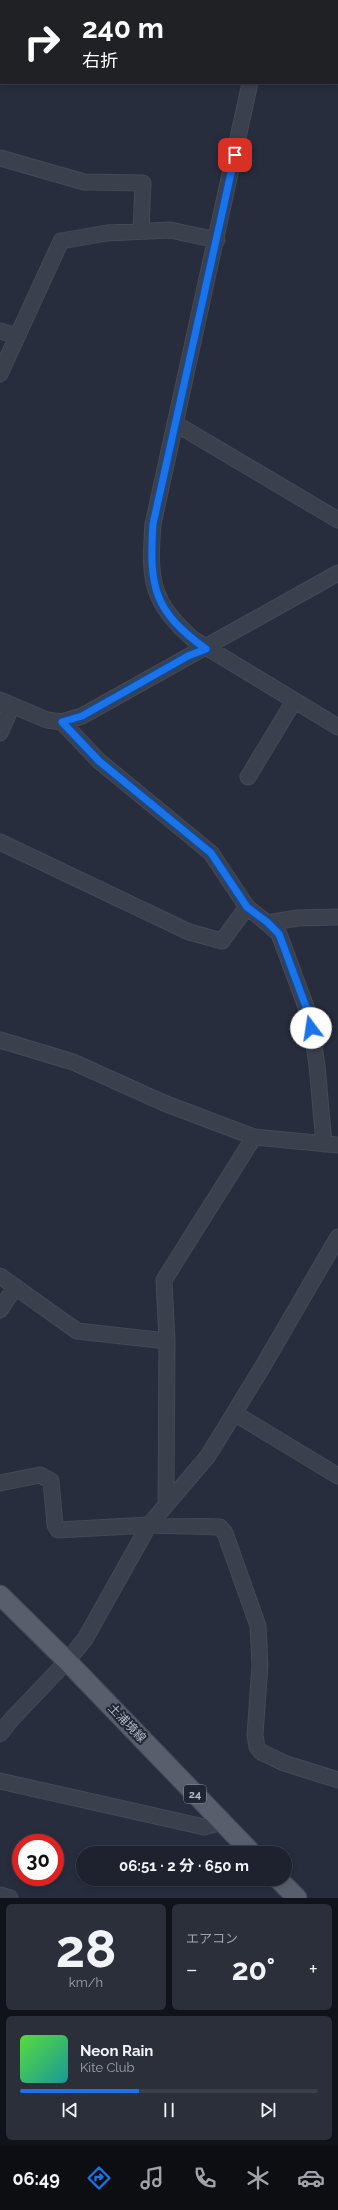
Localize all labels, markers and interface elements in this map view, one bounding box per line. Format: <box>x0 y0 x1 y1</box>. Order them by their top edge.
text: 240 m <box>82 12 164 45</box>
icon: right <box>16 16 68 68</box>
text: 右折 <box>82 50 118 71</box>
pin <box>218 138 252 172</box>
icon: arrive <box>224 144 246 166</box>
position arrow <box>290 1007 332 1049</box>
street label: 土浦境線 <box>105 1701 149 1745</box>
road number: 24 <box>184 1785 206 1803</box>
speed limit sign: 30 <box>12 1834 64 1886</box>
text: 06:51 · 2 分 · 650 m <box>119 1857 249 1875</box>
text: 28 <box>56 1918 116 1979</box>
text: エアコン <box>186 1931 238 1946</box>
text: 20° <box>232 1952 275 1987</box>
text: − <box>186 1956 198 1982</box>
text: + <box>309 1956 318 1982</box>
text: km/h <box>69 1975 103 1990</box>
text: Neon Rain <box>80 2042 153 2060</box>
text: Kite Club <box>80 2060 135 2075</box>
icon: previous <box>59 2099 81 2121</box>
icon: pause <box>158 2099 180 2121</box>
icon: next <box>257 2099 279 2121</box>
icon: directions <box>85 2164 113 2192</box>
icon: music <box>138 2164 166 2192</box>
icon: phone <box>191 2164 219 2192</box>
icon: climate <box>244 2164 272 2192</box>
icon: car <box>297 2164 325 2192</box>
text: 06:49 <box>13 2168 60 2189</box>

